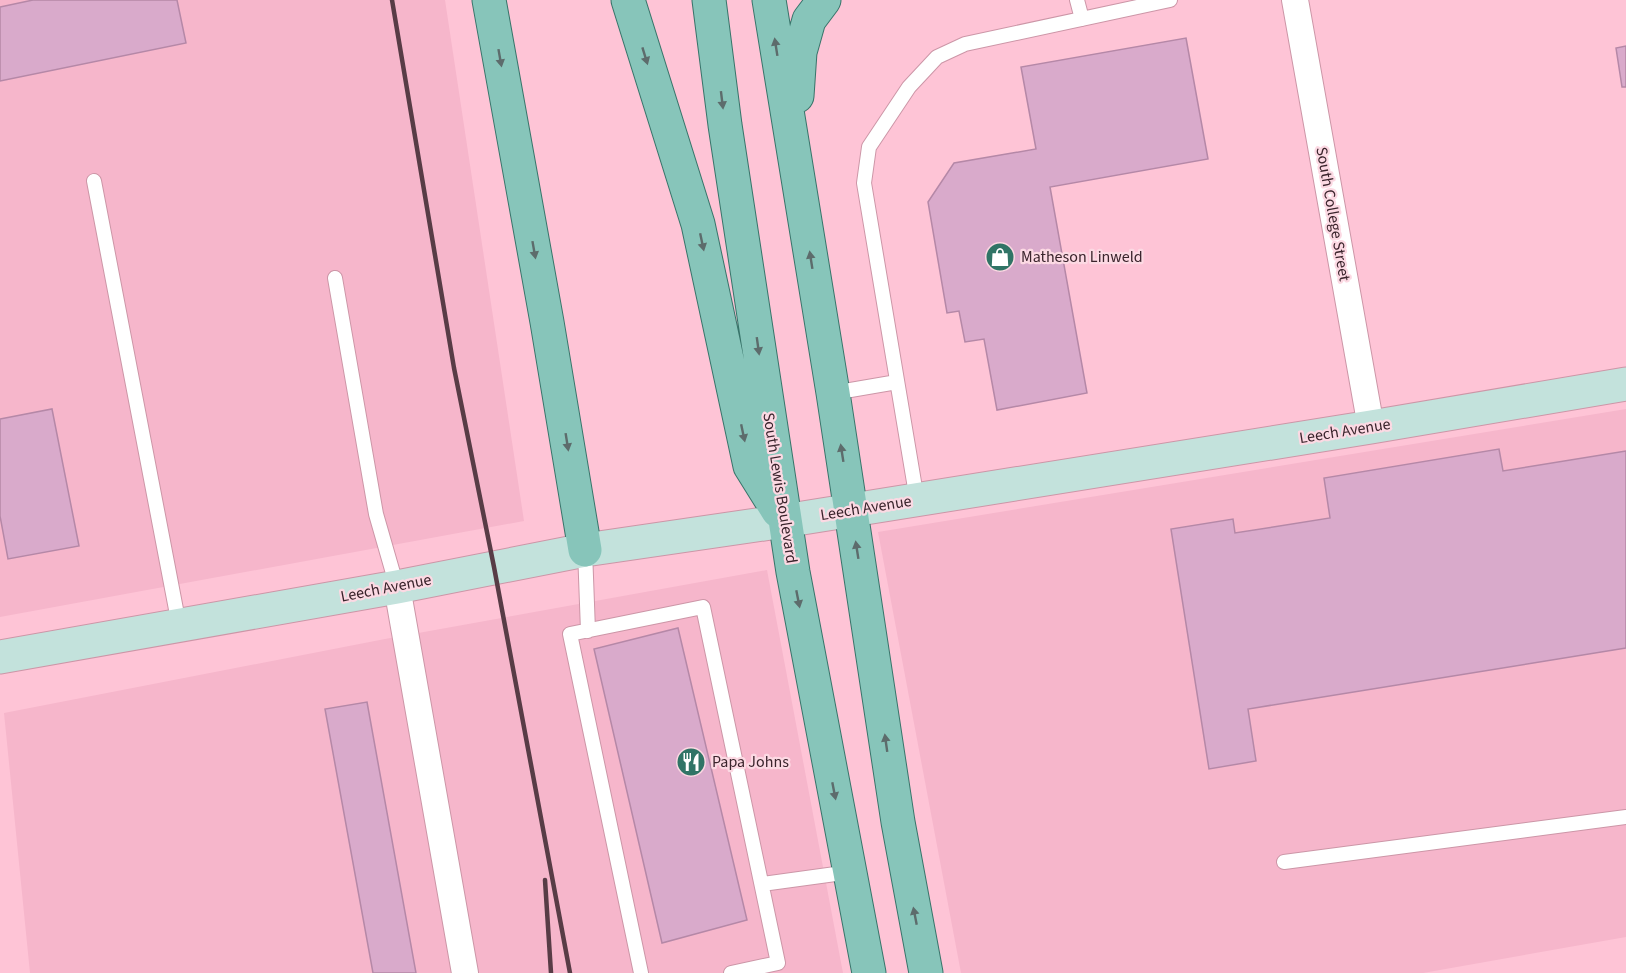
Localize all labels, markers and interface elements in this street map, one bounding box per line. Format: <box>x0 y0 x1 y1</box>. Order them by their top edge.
one-way arrow <box>772 37 781 56</box>
one-way arrow <box>641 47 650 65</box>
one-way arrow <box>496 48 505 67</box>
one-way arrow <box>717 90 727 109</box>
street label: South College Street <box>1310 145 1356 283</box>
one-way arrow <box>698 233 707 252</box>
one-way arrow <box>530 240 539 259</box>
shop icon: Matheson Linweld <box>984 241 1016 273</box>
place label: Matheson Linweld <box>1021 246 1143 268</box>
one-way arrow <box>806 250 815 269</box>
one-way arrow <box>754 337 763 356</box>
street label: South Lewis Boulevard <box>757 411 803 565</box>
street label: Leech Avenue <box>1298 413 1392 449</box>
one-way arrow <box>738 424 748 442</box>
one-way arrow <box>563 432 572 451</box>
one-way arrow <box>838 443 847 462</box>
street label: Leech Avenue <box>819 490 913 526</box>
one-way arrow <box>853 540 862 559</box>
street label: Leech Avenue <box>339 568 433 608</box>
one-way arrow <box>794 590 803 609</box>
one-way arrow <box>881 733 890 752</box>
restaurant icon: Papa Johns <box>675 746 707 778</box>
place label: Papa Johns <box>712 751 789 773</box>
one-way arrow <box>830 782 839 801</box>
one-way arrow <box>910 906 919 925</box>

